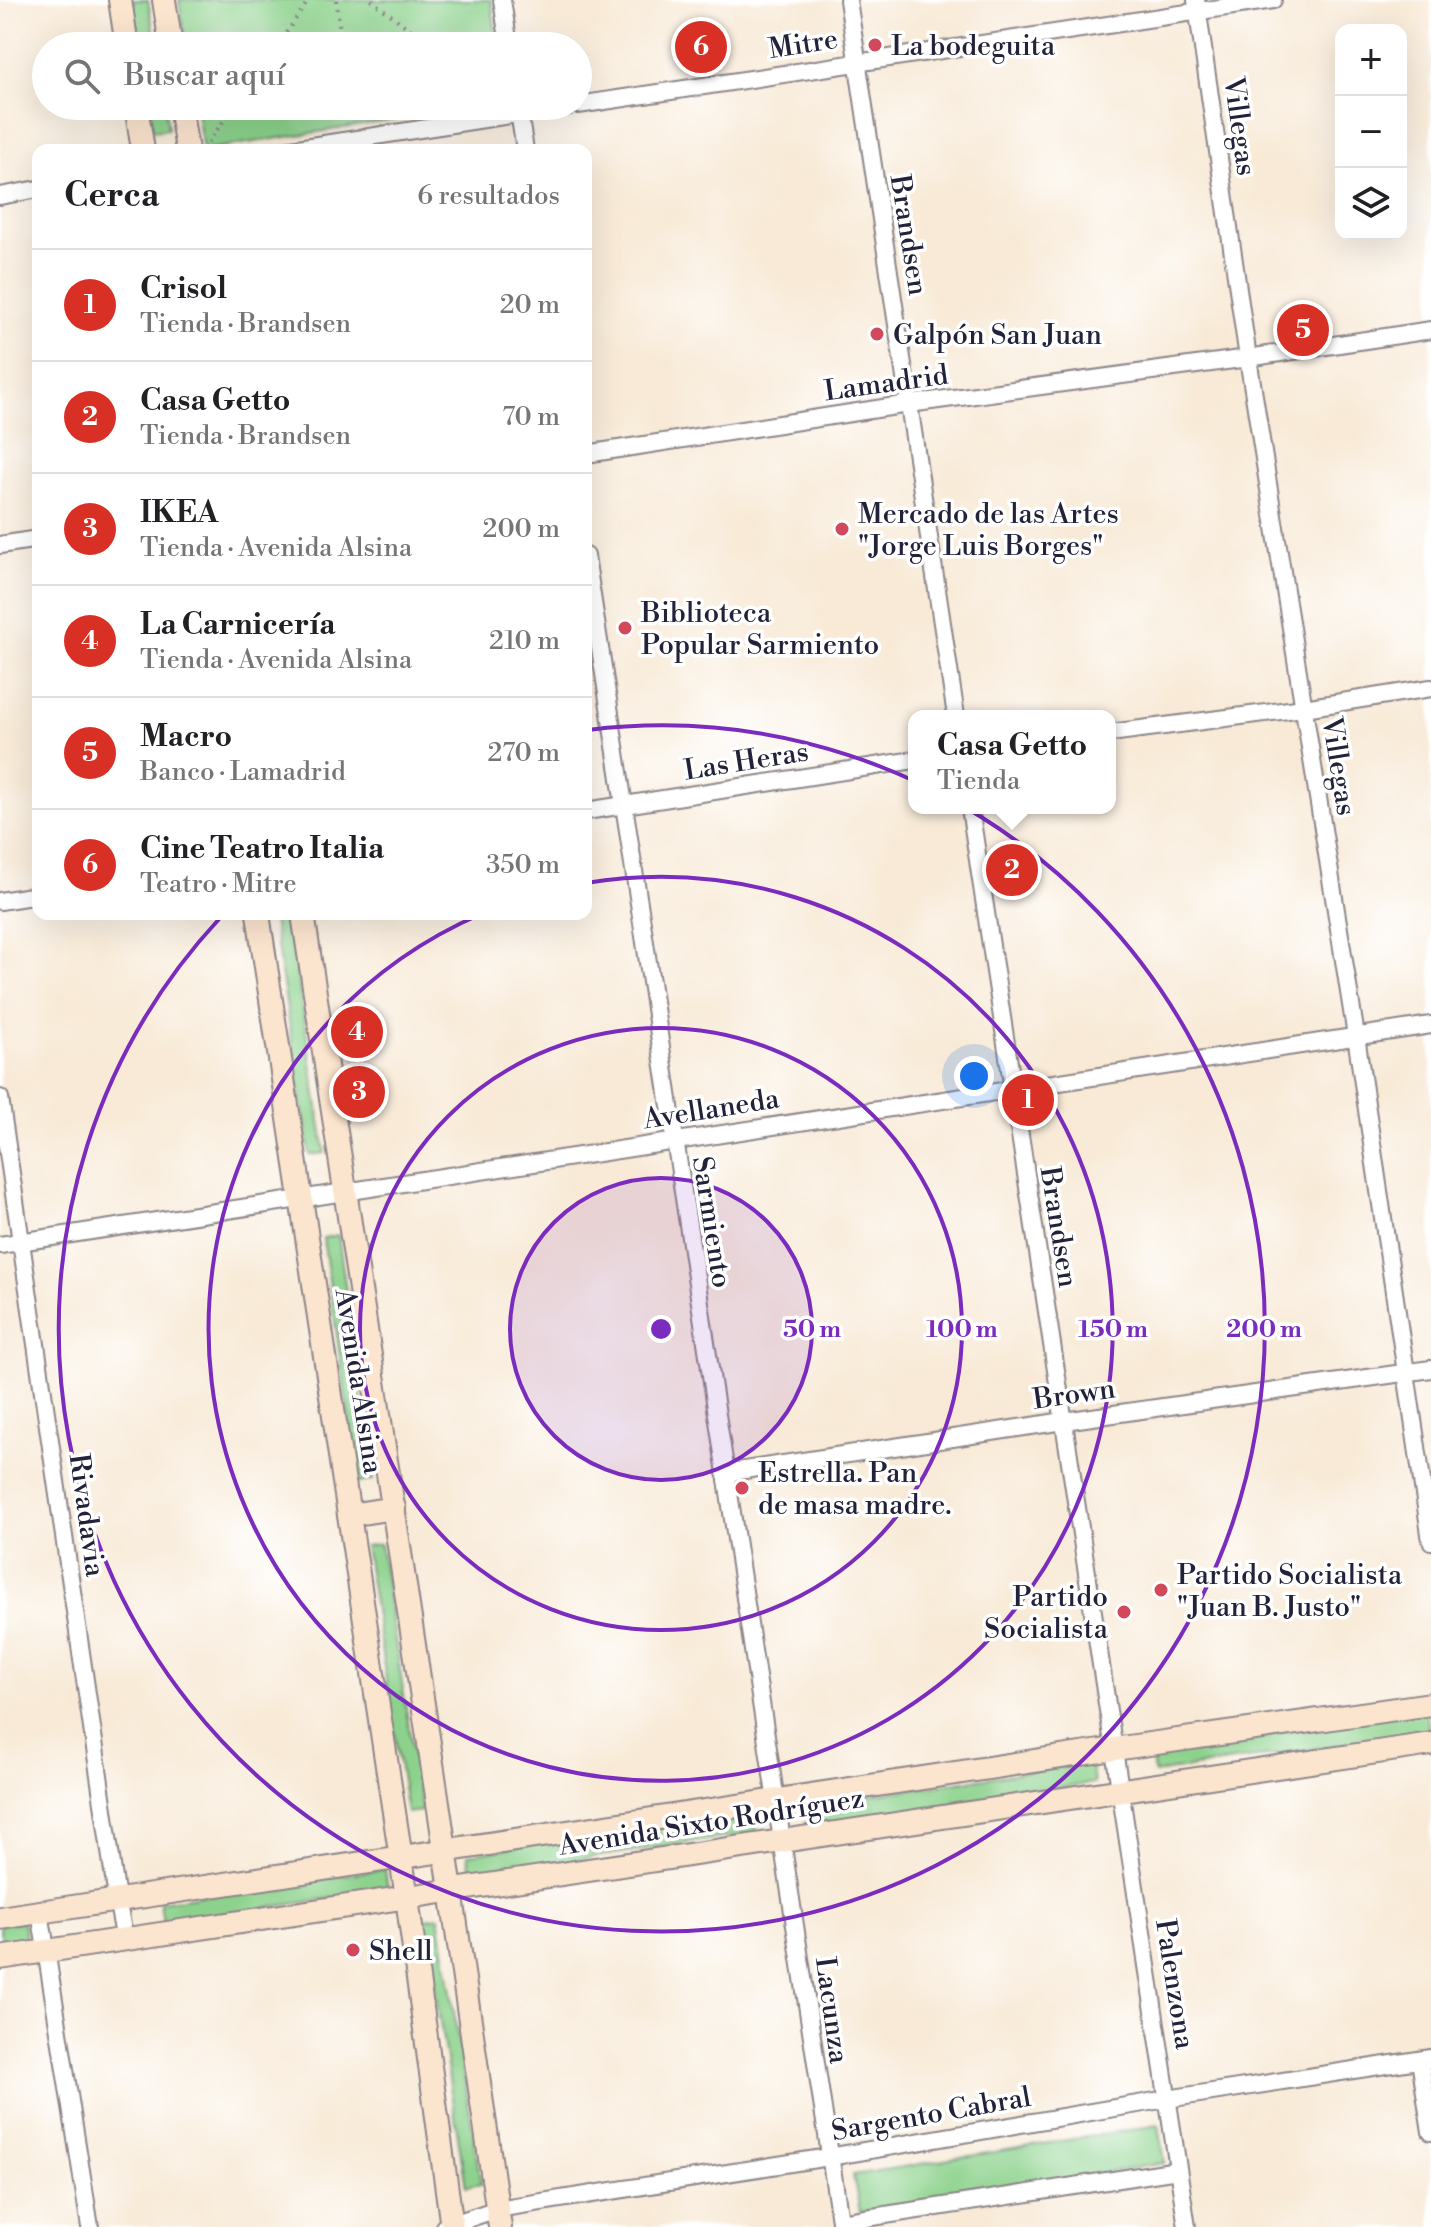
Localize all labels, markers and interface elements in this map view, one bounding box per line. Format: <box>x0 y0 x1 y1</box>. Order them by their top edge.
pin: 6 <box>675 17 727 77</box>
street label: Mitre <box>766 22 840 67</box>
map controls <box>1335 24 1407 240</box>
button: + <box>1335 24 1407 96</box>
place label: La bodeguita <box>891 29 1056 64</box>
search box <box>32 32 592 120</box>
marker: La bodeguita <box>866 36 884 54</box>
icon: search <box>60 54 104 98</box>
text: Buscar aquí <box>124 57 286 95</box>
street label: Villegas <box>1215 74 1264 178</box>
button: − <box>1335 96 1407 168</box>
button: layers <box>1335 168 1407 240</box>
street label: Brandsen <box>882 171 935 298</box>
text: Cerca <box>64 175 159 217</box>
text: 6 resultados <box>417 180 560 212</box>
text: Crisol <box>140 270 227 308</box>
text: 1 <box>84 289 96 321</box>
text: 20 m <box>500 289 560 321</box>
pin: 5 <box>1277 300 1329 360</box>
text: Tienda · Brandsen <box>140 308 351 340</box>
place label: Galpón San Juan <box>893 318 1102 353</box>
marker: Galpón San Juan <box>868 325 886 343</box>
street label: Lamadrid <box>822 357 951 410</box>
text: Casa Getto <box>140 382 290 420</box>
text: 2 <box>82 401 98 433</box>
text: 70 m <box>502 401 560 433</box>
text: Tienda · Brandsen <box>140 420 351 452</box>
text: IKEA <box>140 494 218 532</box>
place label: Mercado de las Artes "Jorge Luis Borges" <box>858 497 1119 564</box>
text: 3 <box>82 513 98 545</box>
text: 200 m <box>483 513 560 545</box>
marker: Mercado de las Artes "Jorge Luis Borges" <box>833 520 851 538</box>
text: Tienda · Avenida Alsina <box>140 532 412 564</box>
place label: Biblioteca Popular Sarmiento <box>640 596 879 663</box>
text: La Carnicería <box>140 606 335 644</box>
marker: Biblioteca Popular Sarmiento <box>616 619 634 637</box>
text: 4 <box>81 625 99 657</box>
text: 210 m <box>489 625 560 657</box>
text: Tienda · Avenida Alsina <box>140 644 412 676</box>
popup <box>908 710 1116 814</box>
street label: Villegas <box>1313 713 1364 818</box>
text: Macro <box>140 718 232 756</box>
text: Casa Getto <box>937 727 1087 765</box>
street label: Las Heras <box>681 734 811 789</box>
text: 5 <box>82 737 98 769</box>
text: 270 m <box>487 737 560 769</box>
text: Banco · Lamadrid <box>140 756 346 788</box>
text: Tienda <box>937 765 1020 797</box>
text: Cine Teatro Italia <box>140 830 384 868</box>
pin: 2 <box>986 840 1038 900</box>
text: 6 <box>82 849 98 881</box>
text: 350 m <box>486 849 560 881</box>
text: Teatro · Mitre <box>140 868 297 900</box>
pin: 4 <box>331 1002 383 1062</box>
your location <box>954 1056 994 1096</box>
pin: 3 <box>333 1062 385 1122</box>
pin: 1 <box>1002 1070 1054 1130</box>
street label: Avellaneda <box>640 1081 783 1138</box>
street label: Sarmiento <box>684 1154 739 1291</box>
street label: Brandsen <box>1032 1163 1085 1290</box>
street label: Avenida Alsina <box>326 1285 391 1477</box>
centre of rings <box>647 1315 675 1343</box>
text: 50 m <box>783 1315 841 1345</box>
text: 100 m <box>926 1315 998 1345</box>
text: 150 m <box>1078 1315 1148 1345</box>
text: 200 m <box>1226 1315 1302 1345</box>
street label: Brown <box>1030 1371 1118 1418</box>
street label: Rivadavia <box>61 1451 113 1580</box>
place label: Estrella. Pan de masa madre. <box>758 1456 952 1523</box>
marker: Estrella. Pan de masa madre. <box>733 1479 751 1497</box>
place label: Partido Socialista "Juan B. Justo" <box>1177 1558 1403 1625</box>
place label: Partido Socialista <box>984 1580 1109 1647</box>
marker: Partido Socialista "Juan B. Justo" <box>1152 1581 1170 1599</box>
marker: Partido Socialista <box>1115 1603 1133 1621</box>
street label: Avenida Sixto Rodríguez <box>555 1781 866 1864</box>
street label: Palenzona <box>1147 1917 1202 2052</box>
place label: Shell <box>369 1934 432 1969</box>
marker: Shell <box>344 1941 362 1959</box>
street label: Lacunza <box>807 1955 856 2066</box>
street label: Sargento Cabral <box>829 2080 1034 2149</box>

